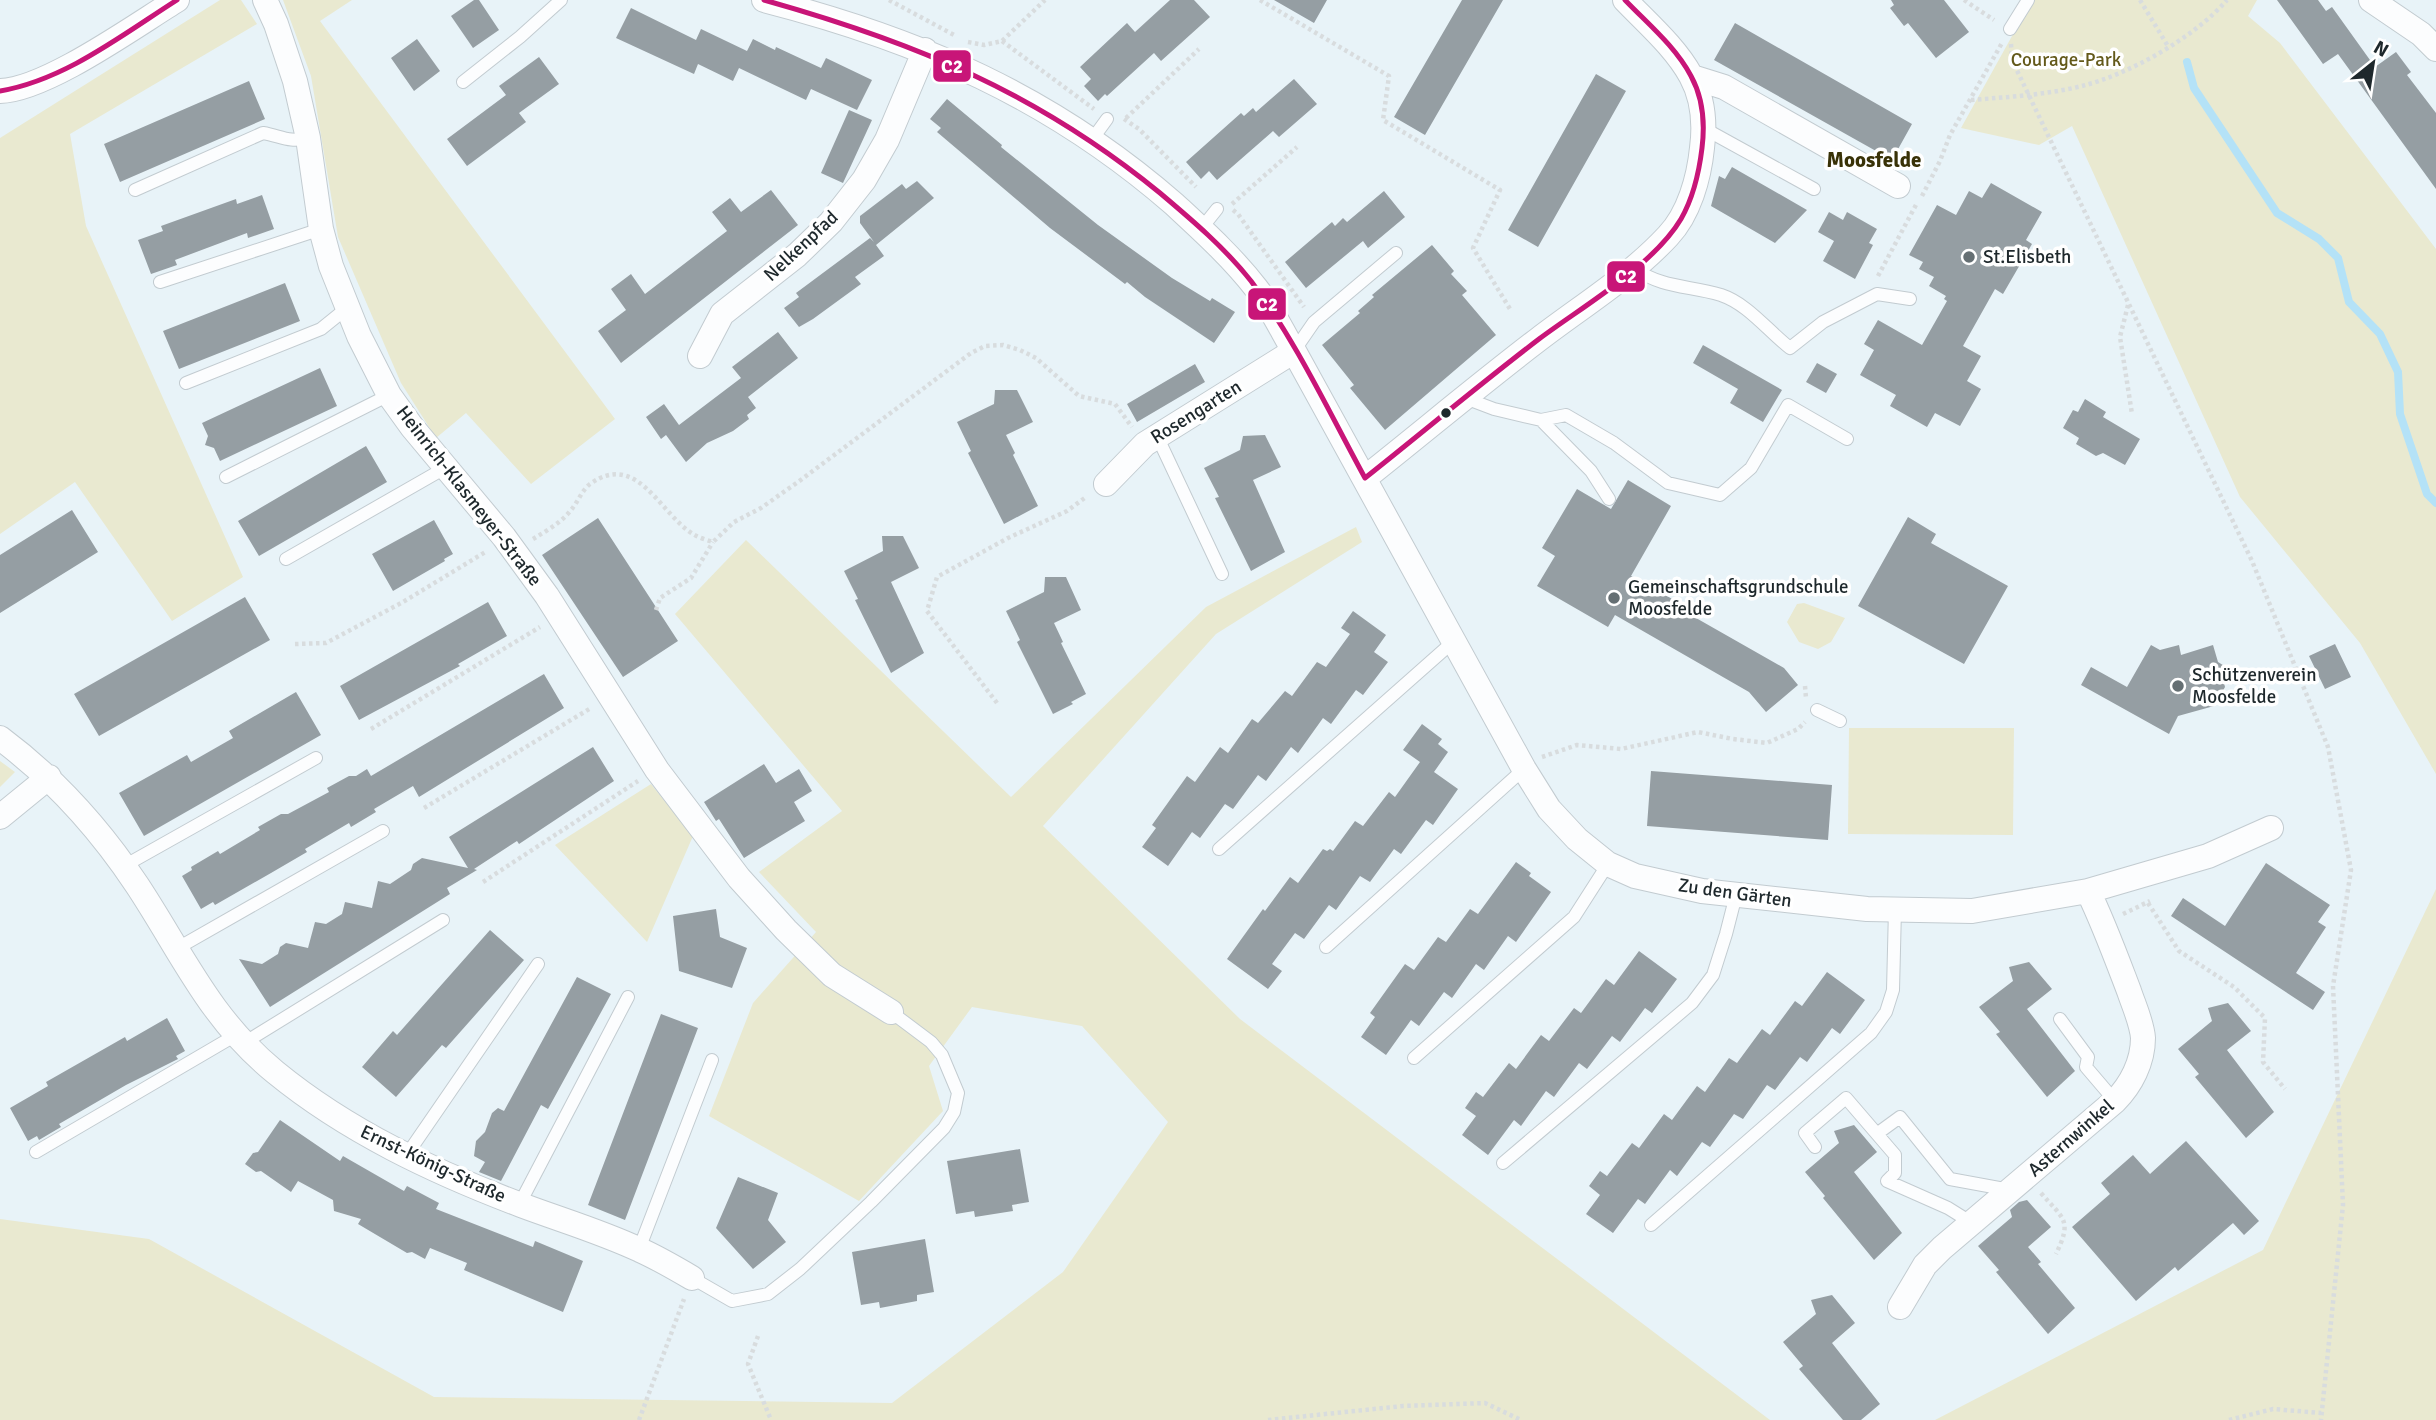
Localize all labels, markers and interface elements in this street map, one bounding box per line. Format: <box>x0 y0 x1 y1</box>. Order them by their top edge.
north arrow <box>2338 28 2408 98</box>
text: N <box>2369 35 2393 63</box>
park label: Courage-Park <box>2011 48 2122 72</box>
line badge: C2 <box>932 49 972 83</box>
text: C2 <box>941 55 963 79</box>
district label: Moosfelde <box>1827 147 1921 173</box>
street label: Nelkenpfad <box>759 205 843 287</box>
place label: St.Elisbeth <box>1983 245 2071 269</box>
marker: St.Elisbeth <box>1961 249 1977 265</box>
line badge: C2 <box>1606 260 1646 293</box>
text: C2 <box>1615 265 1637 289</box>
line badge: C2 <box>1247 287 1287 321</box>
text: C2 <box>1256 293 1278 317</box>
street label: Rosengarten <box>1146 375 1246 449</box>
street label: Heinrich-Klasmeyer-Straße <box>391 401 547 591</box>
unlabelled marker <box>1439 406 1453 420</box>
place label: Gemeinschaftsgrundschule Moosfelde <box>1628 575 1849 621</box>
marker: Gemeinschaftsgrundschule Moosfelde <box>1606 590 1622 606</box>
place label: Schützenverein Moosfelde <box>2192 663 2317 709</box>
marker: Schützenverein Moosfelde <box>2170 678 2186 694</box>
street label: Zu den Gärten <box>1677 873 1793 913</box>
street label: Asternwinkel <box>2023 1094 2119 1182</box>
street label: Ernst-König-Straße <box>356 1120 510 1208</box>

